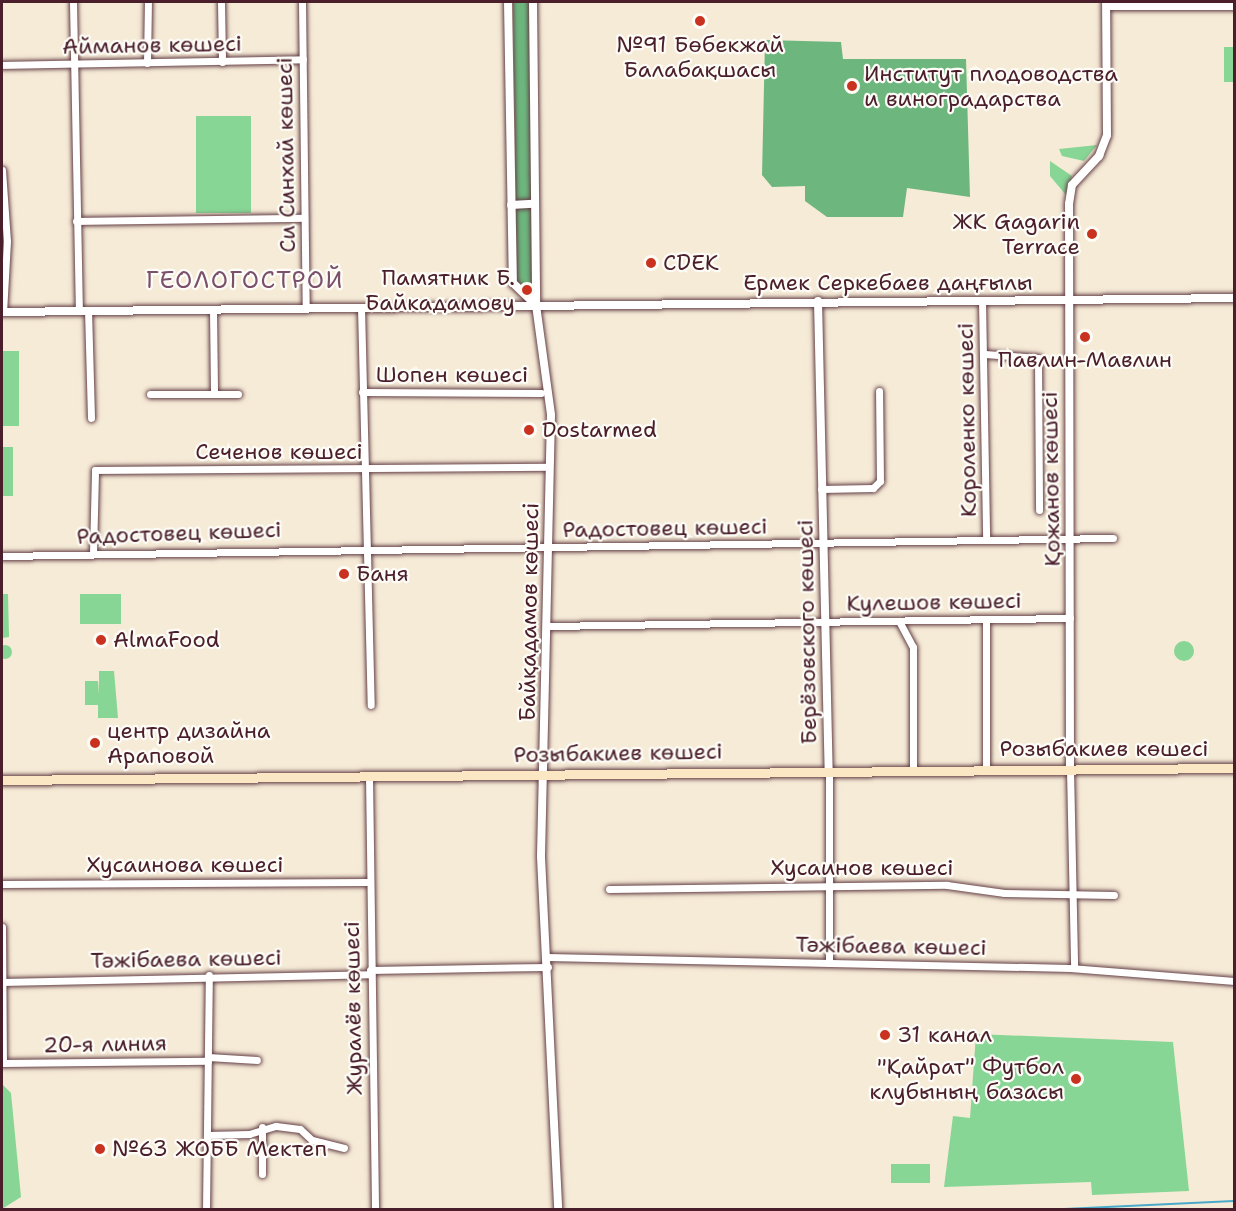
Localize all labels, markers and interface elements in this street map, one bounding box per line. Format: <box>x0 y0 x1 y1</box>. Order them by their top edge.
marker: №91 Бөбекжай Балабақшасы <box>693 14 707 28</box>
street label: Айманов көшесі <box>62 30 242 60</box>
place label: №91 Бөбекжай Балабақшасы <box>616 31 784 82</box>
street label: Си Синхай көшесі <box>271 57 301 253</box>
place label: Институт плодоводства и виноградарства <box>864 60 1118 112</box>
marker: Институт плодоводства и виноградарства <box>845 79 859 93</box>
place label: ЖК Gagarin Terrace <box>953 208 1080 260</box>
marker: ЖК Gagarin Terrace <box>1085 227 1099 241</box>
place label: CDEK <box>663 250 719 276</box>
marker: CDEK <box>644 256 658 270</box>
place label: Памятник Б. Байкадамову <box>365 264 515 316</box>
district label: ГЕОЛОГОСТРОЙ <box>146 267 344 295</box>
street label: Ермек Серкебаев даңғылы <box>743 270 1033 296</box>
marker: Памятник Б. Байкадамову <box>520 283 534 297</box>
street label: Короленко көшесі <box>952 323 982 517</box>
marker: Павлин-Мавлин <box>1078 330 1092 344</box>
place label: Павлин-Мавлин <box>998 347 1172 373</box>
street label: Шопен көшесі <box>376 362 528 388</box>
street label: Қожанов көшесі <box>1036 391 1066 567</box>
place label: Dostarmed <box>542 417 657 443</box>
marker: Dostarmed <box>520 421 538 439</box>
street label: Сеченов көшесі <box>195 439 363 465</box>
street label: Байқадамов көшесі <box>514 502 544 722</box>
street label: Радостовец көшесі <box>562 513 768 543</box>
street label: Радостовец көшесі <box>76 516 282 550</box>
street label: Берёзовского көшесі <box>792 519 822 745</box>
place label: Баня <box>356 561 409 587</box>
marker: Баня <box>337 567 351 581</box>
street label: Кулешов көшесі <box>846 587 1022 617</box>
place label: AlmaFood <box>113 627 220 653</box>
marker: AlmaFood <box>94 633 108 647</box>
place label: центр дизайна Араповой <box>107 717 270 768</box>
marker: центр дизайна Араповой <box>88 736 102 750</box>
street label: Розыбакиев көшесі <box>999 736 1209 762</box>
street label: Розыбакиев көшесі <box>513 738 723 768</box>
street label: Хусаинова көшесі <box>87 852 283 878</box>
street label: Хусаинов көшесі <box>770 855 954 881</box>
street label: Журалёв көшесі <box>338 921 368 1095</box>
street label: Тәжібаева көшесі <box>795 931 987 961</box>
street label: Тәжібаева көшесі <box>90 944 282 974</box>
place label: 31 канал <box>897 1022 992 1048</box>
marker: 31 канал <box>878 1028 892 1042</box>
street label: 20-я линия <box>43 1030 167 1058</box>
place label: "Қайрат" Футбол клубының базасы <box>869 1053 1064 1104</box>
marker: "Қайрат" Футбол клубының базасы <box>1069 1072 1083 1086</box>
place label: №63 ЖОББ Мектеп <box>112 1136 327 1162</box>
marker: №63 ЖОББ Мектеп <box>93 1142 107 1156</box>

